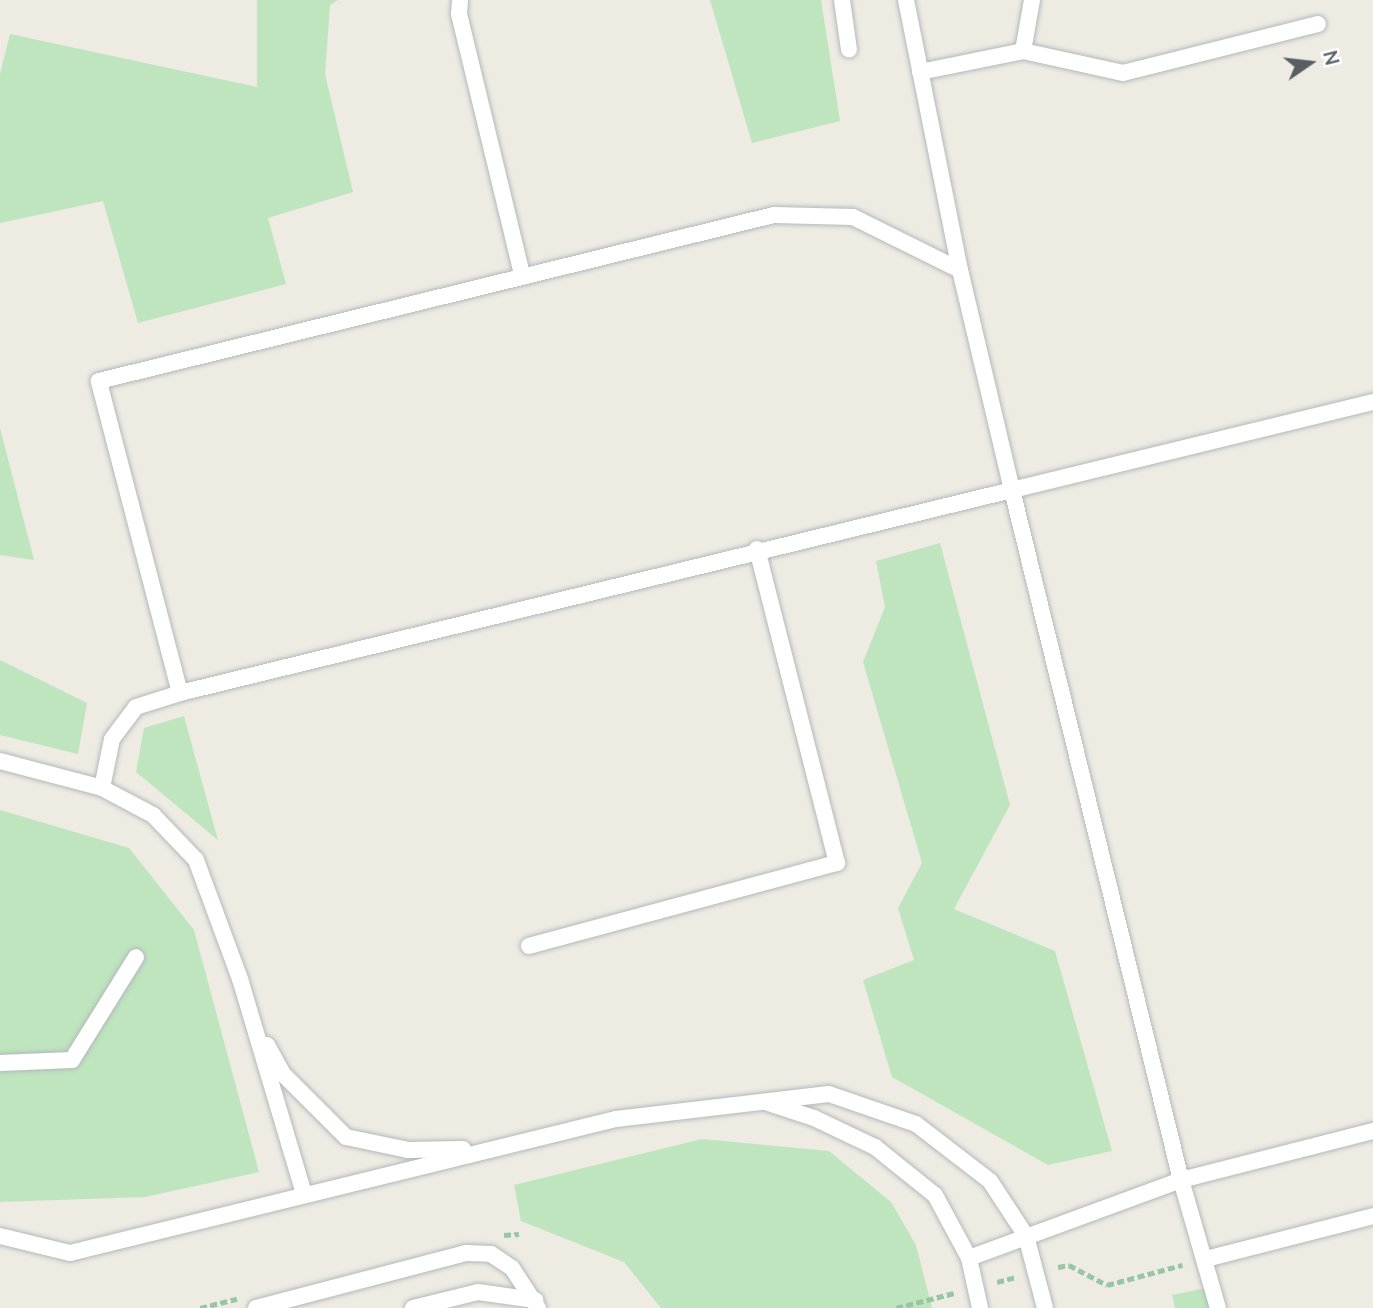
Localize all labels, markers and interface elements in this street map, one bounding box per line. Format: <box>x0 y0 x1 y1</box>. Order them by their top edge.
north arrow <box>1275 28 1345 98</box>
text: N <box>1316 48 1345 68</box>

